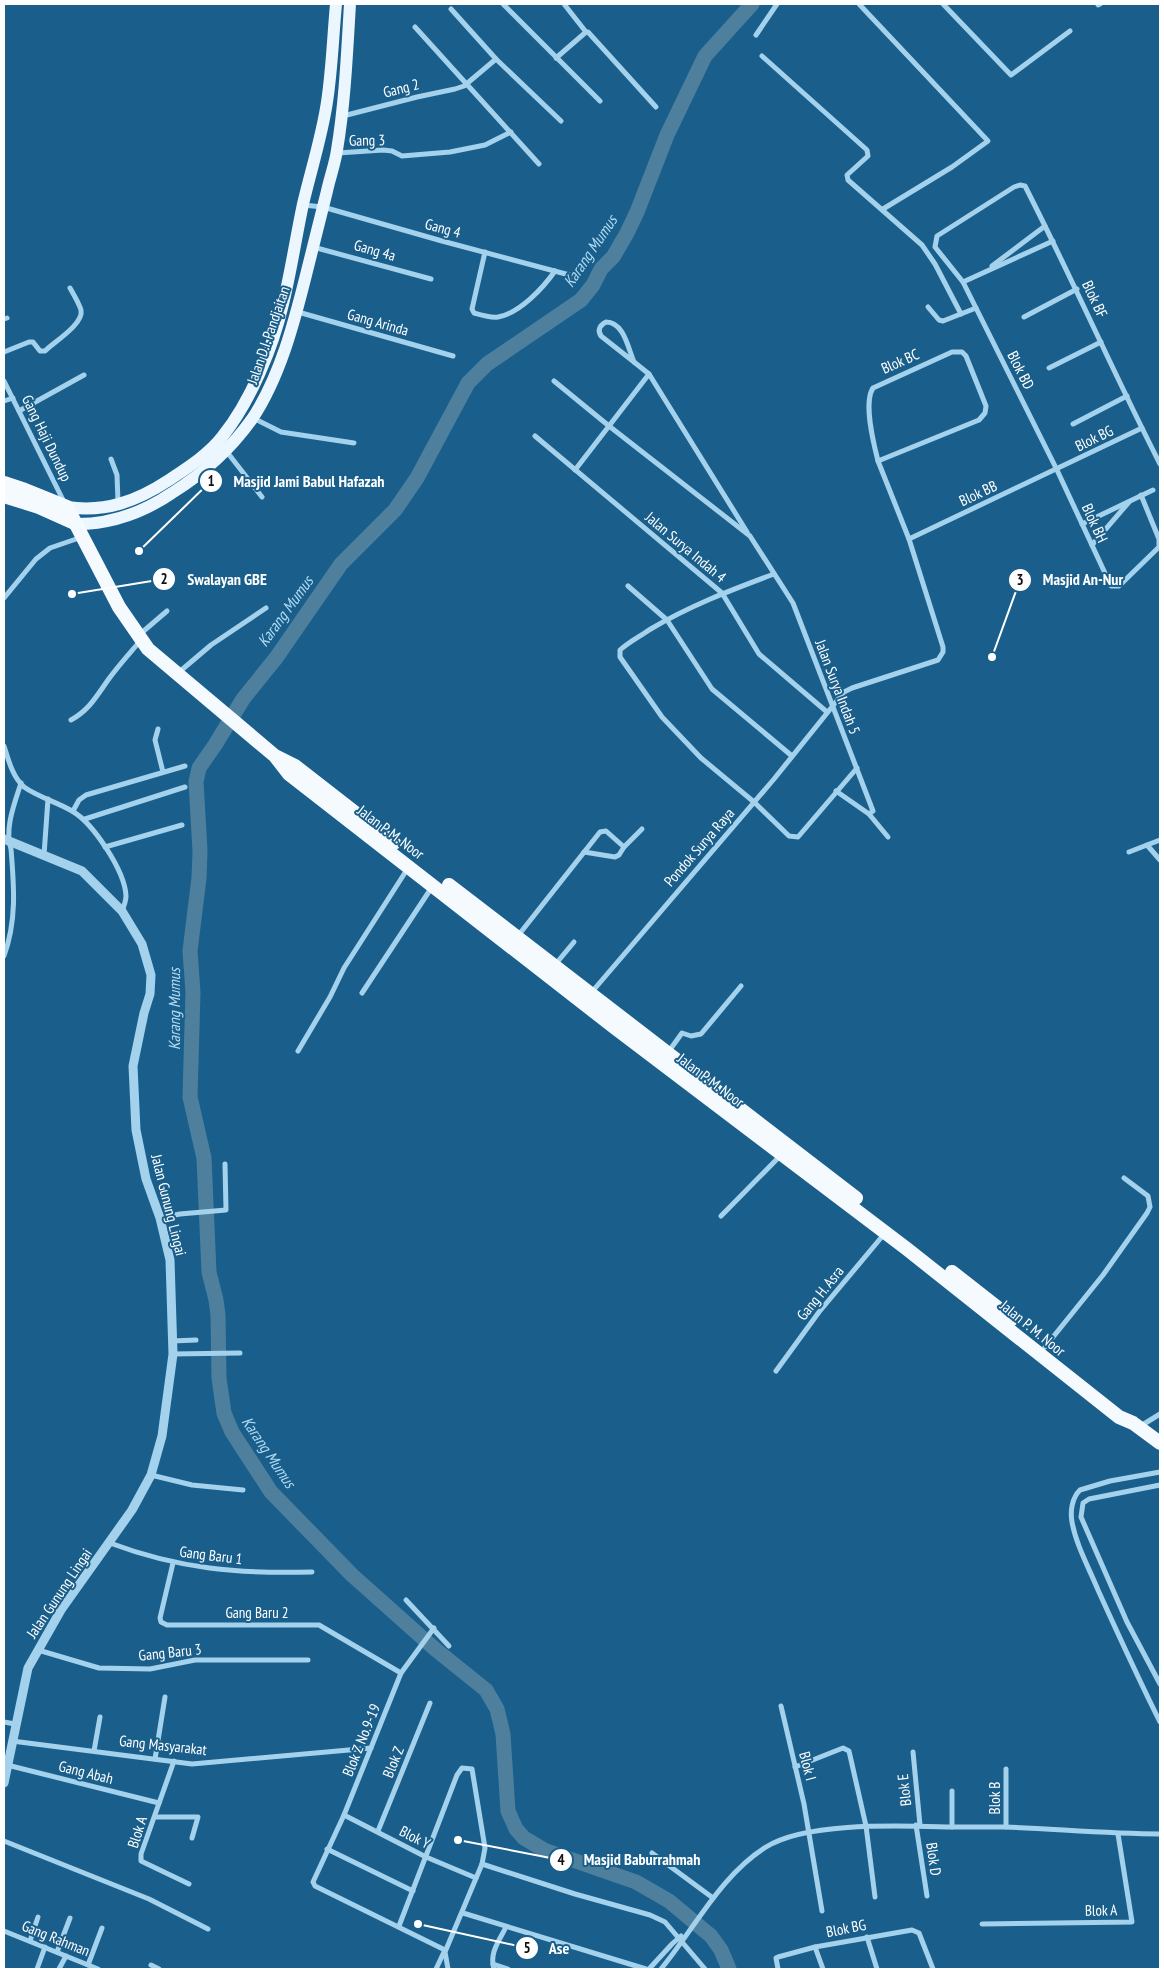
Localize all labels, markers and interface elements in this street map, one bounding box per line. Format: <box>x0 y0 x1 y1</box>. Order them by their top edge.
street label: Gang 2 <box>381 74 421 102</box>
street label: Gang 3 <box>349 130 385 150</box>
water label: Karang Mumus <box>559 210 622 291</box>
street label: Gang 4 <box>423 214 463 242</box>
street label: Gang 4a <box>352 235 398 265</box>
street label: Blok BF <box>1078 277 1112 321</box>
street label: Jalan D.I. Pandjaitan <box>242 284 294 387</box>
street label: Gang Arinda <box>345 304 411 340</box>
street label: Blok BC <box>878 344 922 378</box>
street label: Blok BD <box>1003 348 1039 393</box>
street label: Gang Haji Dundup <box>18 392 76 484</box>
street label: Blok BG <box>1072 421 1116 455</box>
callout: Masjid Jami Babul Hafazah <box>199 465 395 496</box>
text: 1 <box>207 471 215 490</box>
text: Masjid Jami Babul Hafazah <box>234 471 384 491</box>
street label: Blok BB <box>956 476 1000 510</box>
street label: Blok BH <box>1078 500 1112 546</box>
street label: Jalan Surya Indah 4 <box>641 507 731 587</box>
callout: Swalayan GBE <box>152 563 277 594</box>
callout: Masjid An-Nur <box>1007 564 1133 595</box>
text: 2 <box>160 569 168 588</box>
text: Swalayan GBE <box>187 569 267 589</box>
text: Masjid An-Nur <box>1043 569 1123 589</box>
text: 3 <box>1016 570 1024 589</box>
water label: Karang Mumus <box>253 571 318 650</box>
street label: Jalan Surya Indah 5 <box>811 636 865 737</box>
street label: Jalan P. M. Noor <box>353 800 429 864</box>
street label: Pondok Surya Raya <box>660 804 738 890</box>
water label: Karang Mumus <box>164 966 184 1050</box>
street label: Jalan P. M. Noor <box>673 1048 749 1112</box>
street label: Jalan Gunung Lingai <box>147 1151 191 1258</box>
street label: Gang H. Asra <box>792 1262 848 1324</box>
street label: Jalan P. M. Noor <box>996 1295 1070 1361</box>
water label: Karang Mumus <box>238 1412 301 1493</box>
street label: Gang Baru 1 <box>178 1542 244 1568</box>
street label: Jalan Gunung Lingai <box>22 1545 96 1642</box>
street label: Gang Baru 2 <box>225 1603 289 1622</box>
street label: Gang Baru 3 <box>138 1639 202 1665</box>
street label: Blok Z No.9-19 <box>338 1701 384 1779</box>
street label: Gang Masyarakat <box>118 1731 208 1759</box>
street label: Blok Z <box>378 1743 408 1780</box>
street label: Blok I <box>795 1749 821 1783</box>
street label: Gang Abah <box>57 1756 115 1788</box>
street label: Blok E <box>893 1773 915 1807</box>
street label: Blok B <box>985 1782 1004 1814</box>
street label: Blok A <box>123 1813 151 1850</box>
street label: Blok Y <box>396 1821 434 1853</box>
street label: Blok D <box>922 1841 946 1877</box>
callout: Masjid Baburrahmah <box>548 1844 710 1875</box>
text: Masjid Baburrahmah <box>584 1849 700 1869</box>
text: 4 <box>557 1850 565 1869</box>
street label: Blok A <box>1085 1900 1118 1920</box>
street label: Blok BG <box>824 1915 868 1941</box>
street label: Gang Rahman <box>19 1916 93 1960</box>
callout: Ase <box>514 1932 580 1963</box>
text: 5 <box>523 1938 531 1957</box>
text: Ase <box>548 1938 569 1958</box>

